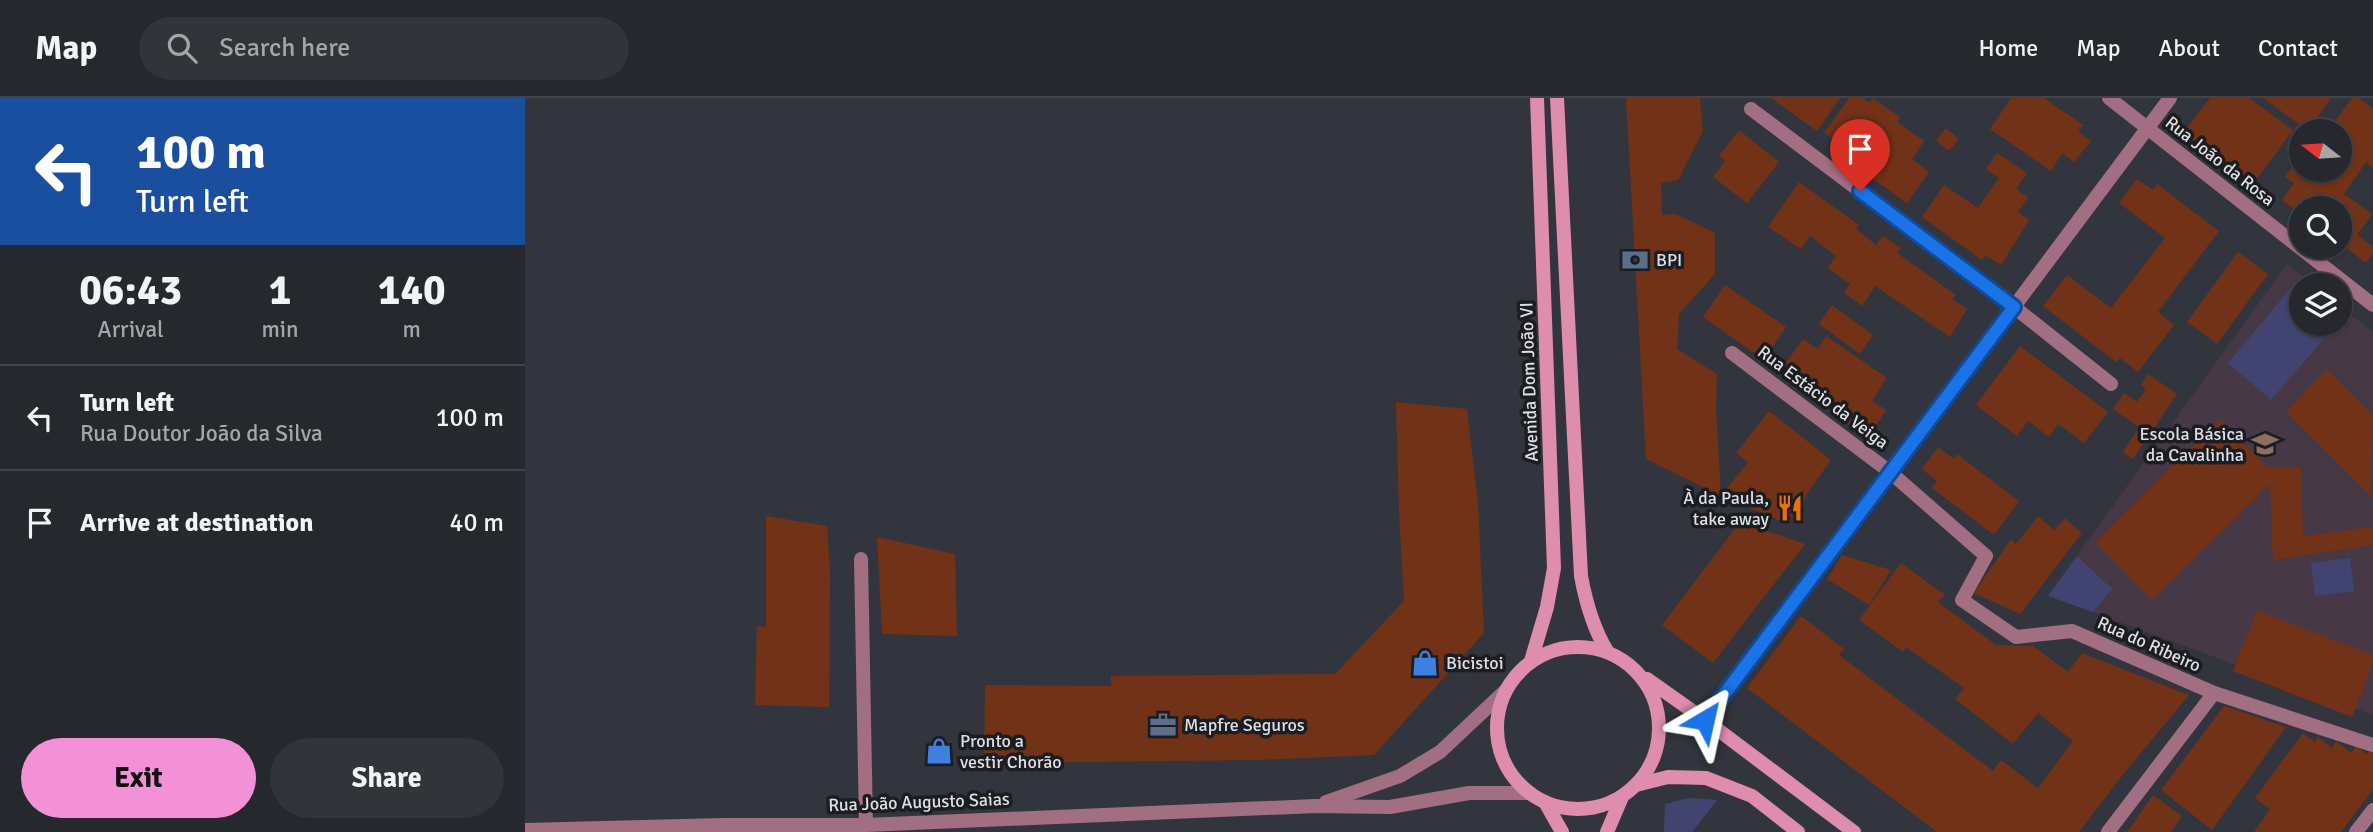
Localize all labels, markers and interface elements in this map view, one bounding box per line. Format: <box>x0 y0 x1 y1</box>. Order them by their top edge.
search box <box>139 17 629 80</box>
text: Map <box>35 28 97 69</box>
icon: search <box>163 29 201 67</box>
text: Search here <box>219 32 350 64</box>
text: Home <box>1978 33 2038 63</box>
text: Map <box>2076 33 2121 63</box>
text: About <box>2159 33 2220 63</box>
text: Contact <box>2258 33 2338 63</box>
street label: Rua João da Rosa <box>2161 111 2279 211</box>
pin <box>1830 119 1890 191</box>
north arrow <box>2289 119 2352 182</box>
map controls <box>2289 119 2352 336</box>
text: 100 m <box>136 122 266 182</box>
icon: left <box>21 126 112 217</box>
icon: arrive <box>1841 130 1879 168</box>
text: Turn left <box>136 182 249 221</box>
button: search <box>2289 196 2352 259</box>
bank icon: BPI <box>1620 245 1650 275</box>
place label: BPI <box>1656 249 1682 271</box>
text: 06:43 <box>79 265 182 316</box>
text: 1 <box>269 265 291 316</box>
text: 140 <box>378 265 446 316</box>
button: layers <box>2289 273 2352 336</box>
street label: Avenida Dom João VI <box>1515 302 1543 462</box>
text: Arrival <box>98 315 164 344</box>
text: min <box>261 315 299 344</box>
text: m <box>403 315 421 344</box>
street label: Rua Estácio da Veiga <box>1753 341 1893 453</box>
text: Turn left <box>80 387 174 419</box>
icon: left <box>21 399 59 437</box>
text: 100 m <box>435 402 504 434</box>
text: Rua Doutor João da Silva <box>80 419 323 448</box>
place label: Escola Básica da Cavalinha <box>2139 423 2244 466</box>
school or university icon: Escola Básica da Cavalinha <box>2250 429 2280 459</box>
place label: À da Paula, take away <box>1683 487 1770 530</box>
restaurant icon: À da Paula, take away <box>1775 493 1805 523</box>
icon: arrive <box>21 504 59 542</box>
text: Arrive at destination <box>80 507 313 539</box>
text: 40 m <box>449 507 504 539</box>
street label: Rua do Ribeiro <box>2094 611 2204 677</box>
shop icon: Bicistoi <box>1410 648 1440 678</box>
place label: Bicistoi <box>1446 652 1504 674</box>
position arrow <box>1668 683 1742 757</box>
office icon: Mapfre Seguros <box>1148 710 1178 740</box>
place label: Mapfre Seguros <box>1184 714 1305 736</box>
place label: Pronto a vestir Chorão <box>960 730 1062 773</box>
shop icon: Pronto a vestir Chorão <box>924 736 954 766</box>
button: Exit <box>21 738 256 818</box>
button: Share <box>270 738 504 818</box>
street label: Rua João Augusto Saias <box>828 788 1010 816</box>

